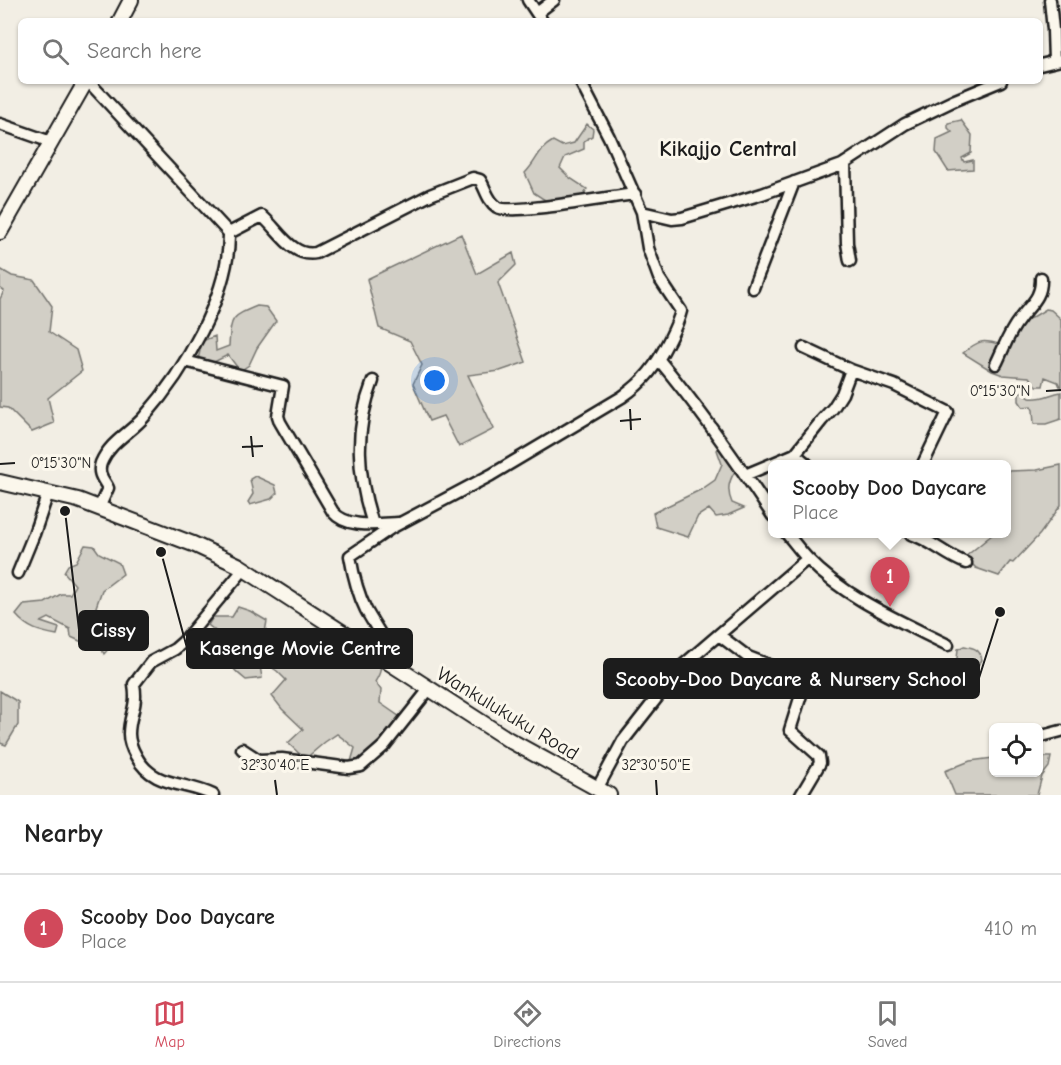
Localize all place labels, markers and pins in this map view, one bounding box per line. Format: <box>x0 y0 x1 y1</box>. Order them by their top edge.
pin: 1 <box>870 558 910 607</box>
callout: Cissy <box>79 611 148 650</box>
callout: Kasenge Movie Centre <box>187 629 412 668</box>
callout: Scooby-Doo Daycare & Nursery School <box>604 659 979 698</box>

